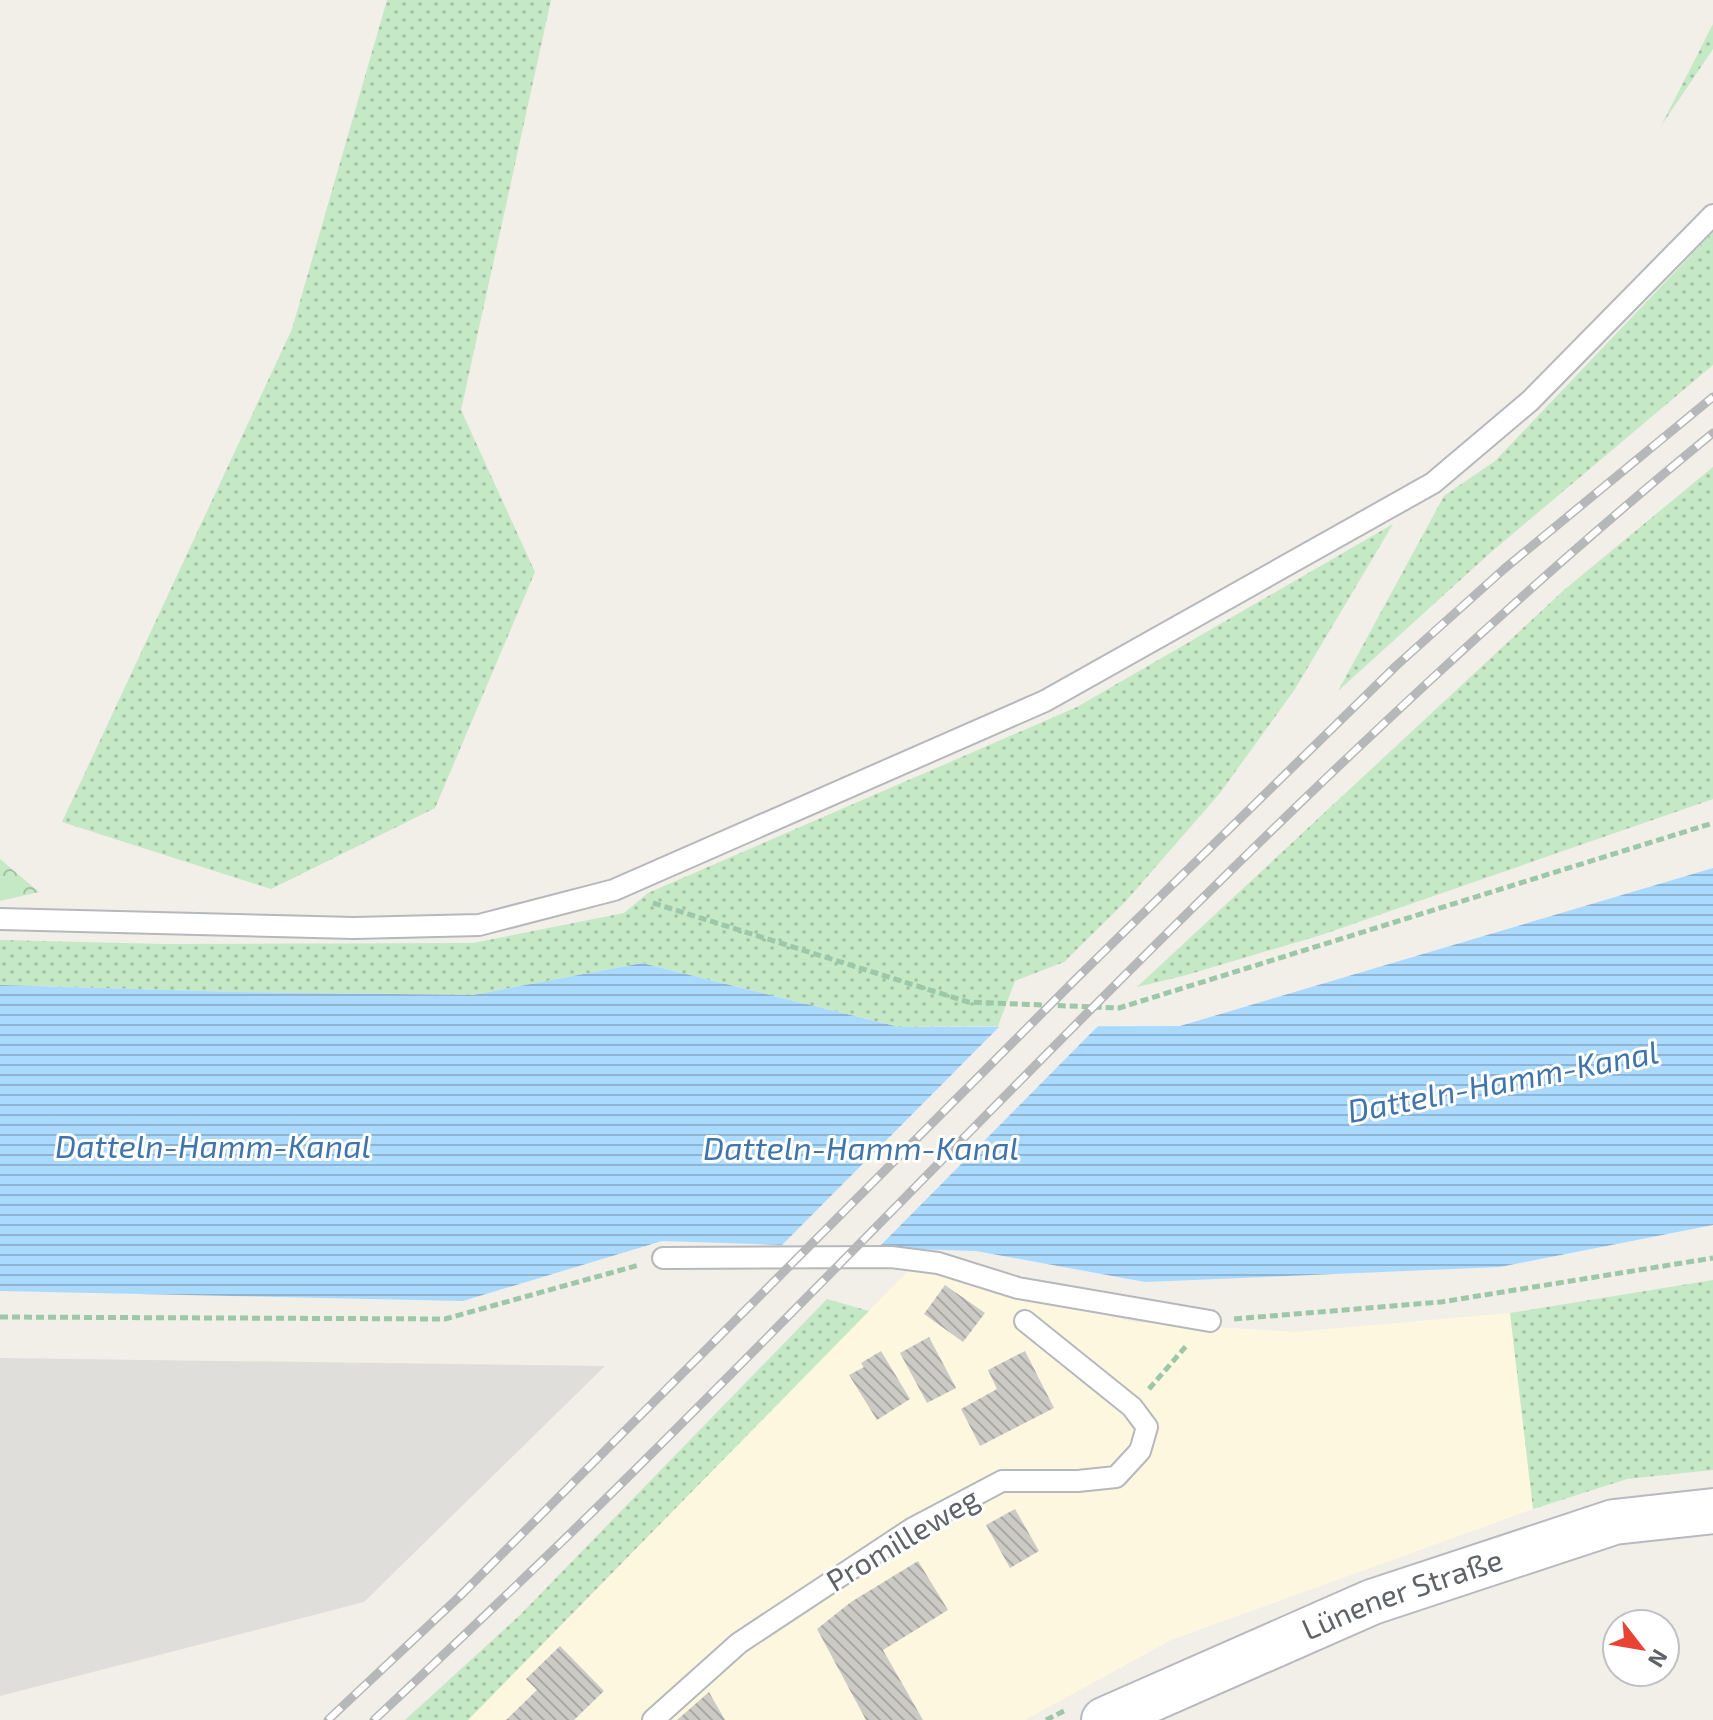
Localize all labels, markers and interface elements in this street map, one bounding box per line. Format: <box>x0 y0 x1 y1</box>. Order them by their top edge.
water label: Datteln-Hamm-Kanal <box>1344 1031 1661 1129</box>
water label: Datteln-Hamm-Kanal <box>55 1126 371 1164</box>
water label: Datteln-Hamm-Kanal <box>703 1128 1019 1166</box>
street label: Promilleweg <box>819 1479 985 1598</box>
street label: Lünener Straße <box>1296 1540 1507 1647</box>
north arrow <box>1601 1608 1681 1688</box>
text: N <box>1644 1645 1674 1672</box>

